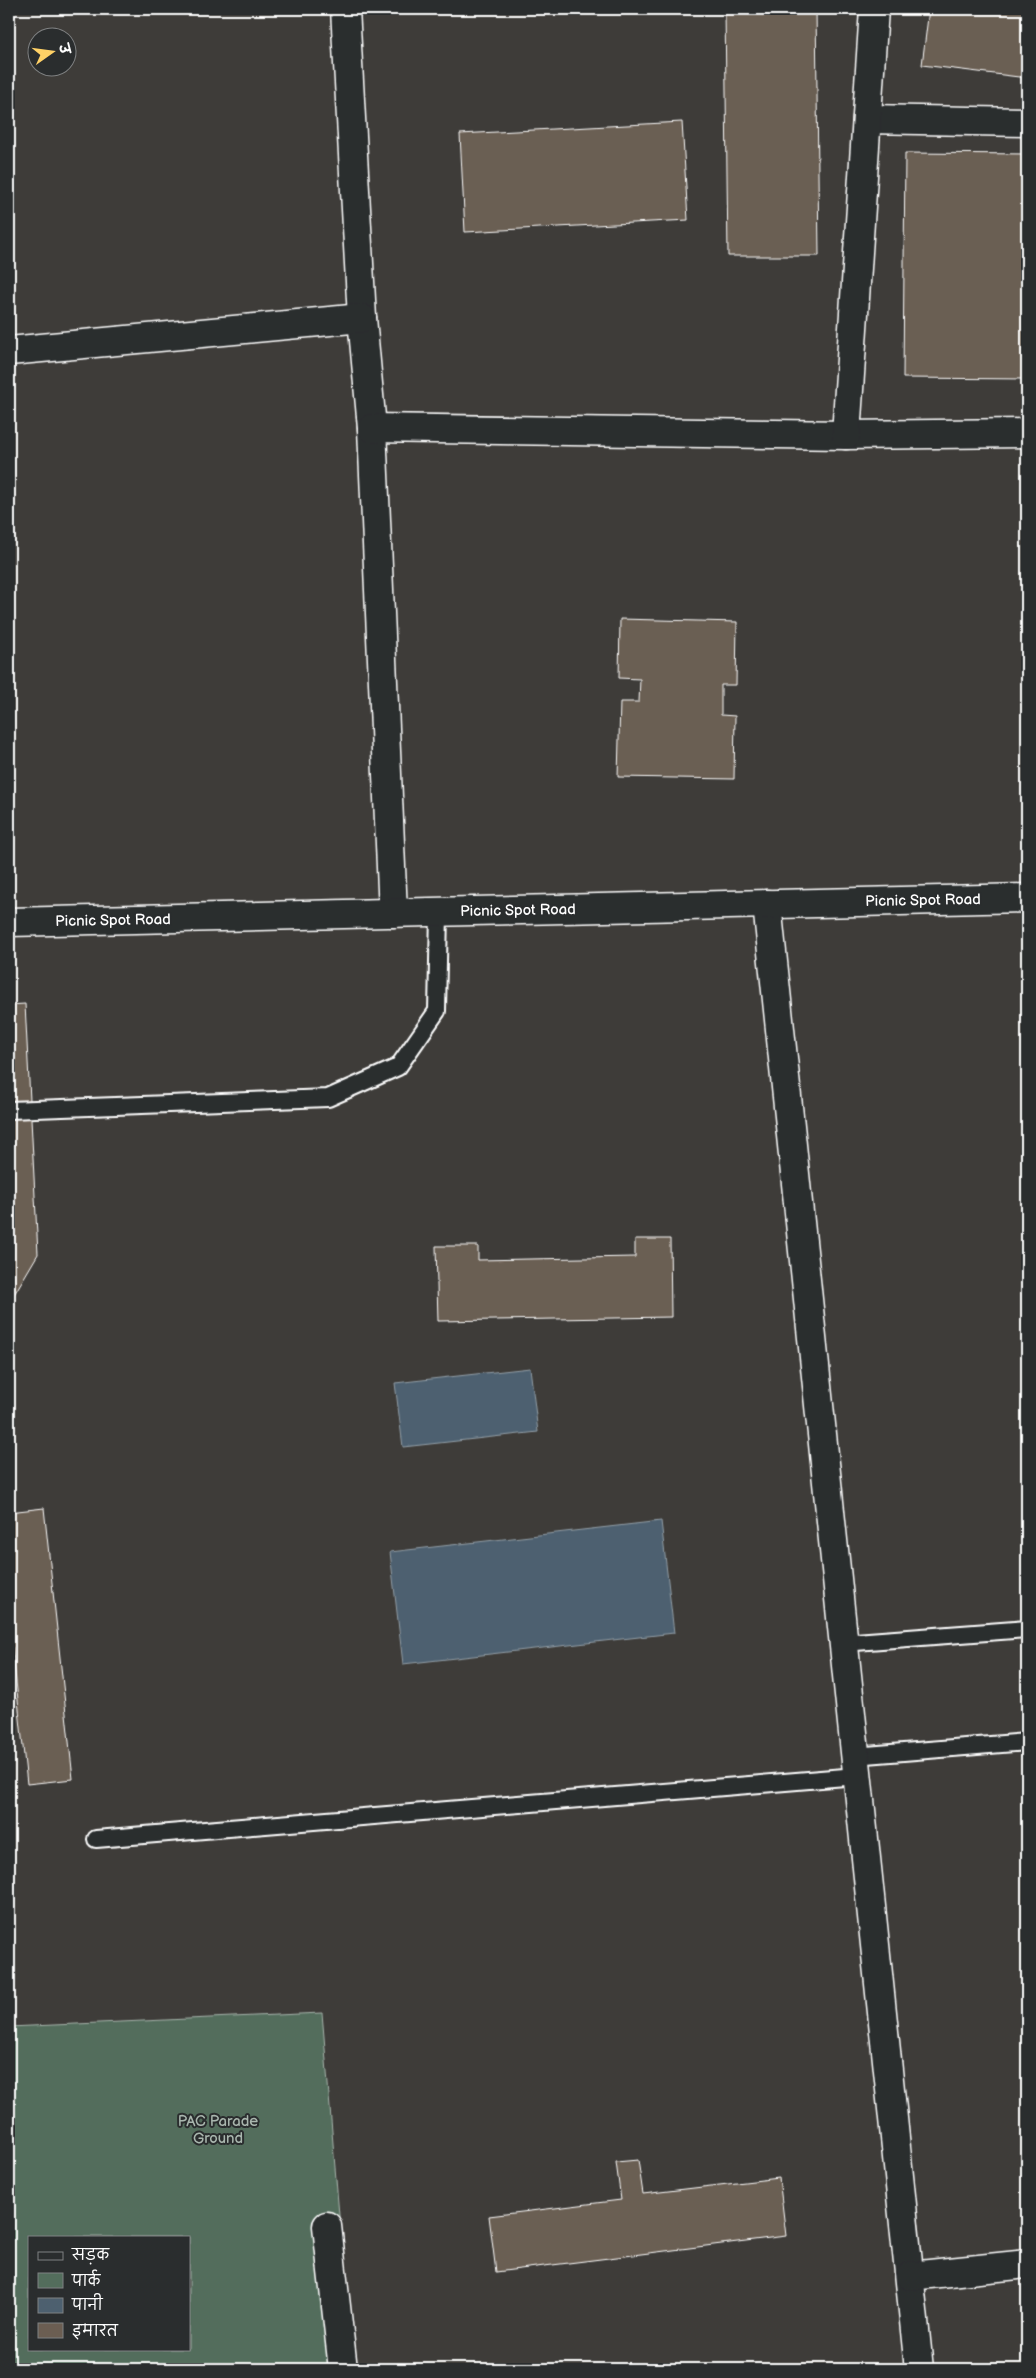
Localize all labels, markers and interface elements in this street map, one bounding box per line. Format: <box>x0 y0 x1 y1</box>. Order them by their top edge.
north arrow <box>28 28 78 78</box>
text: उ <box>54 40 74 57</box>
street label: Picnic Spot Road <box>865 890 981 911</box>
street label: Picnic Spot Road <box>460 900 576 921</box>
street label: Picnic Spot Road <box>55 910 171 931</box>
park label: PAC Parade Ground <box>178 2112 258 2148</box>
legend <box>28 2236 190 2350</box>
text: सड़क <box>71 2246 110 2265</box>
text: पार्क <box>71 2269 102 2291</box>
text: पानी <box>71 2293 104 2315</box>
text: इमारत <box>72 2322 119 2341</box>

